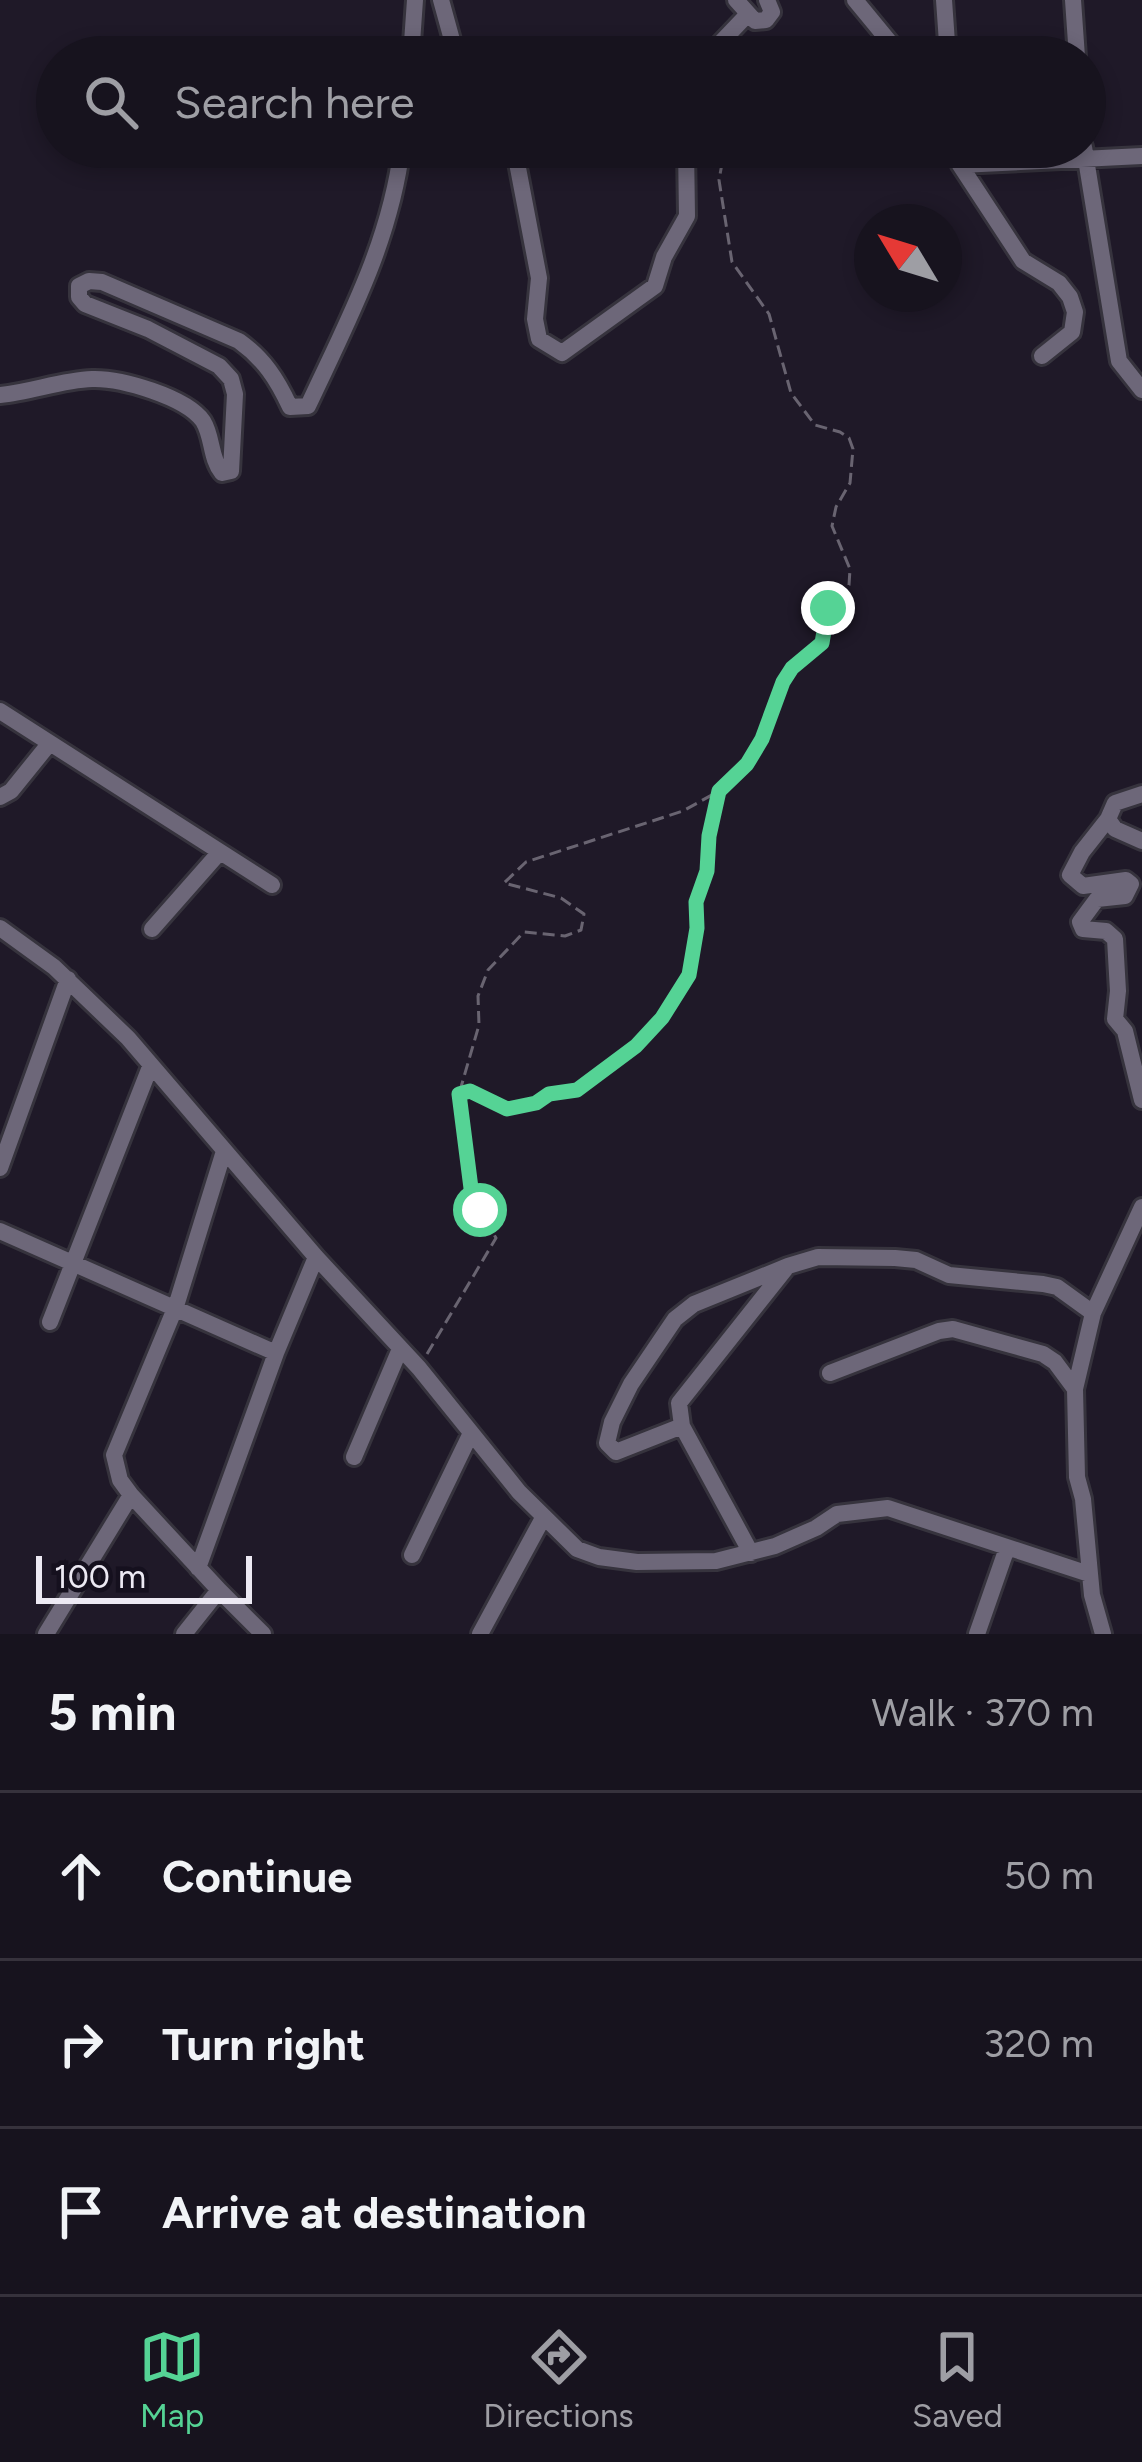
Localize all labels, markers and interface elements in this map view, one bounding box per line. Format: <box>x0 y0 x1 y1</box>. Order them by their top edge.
search box <box>36 36 1106 168</box>
icon: search <box>78 69 144 135</box>
text: Search here <box>174 75 414 129</box>
north arrow <box>854 204 962 312</box>
route end <box>801 581 855 635</box>
route start <box>453 1183 507 1237</box>
scale bar <box>36 1550 252 1603</box>
text: 100 m <box>54 1557 146 1596</box>
text: 5 min <box>48 1682 177 1743</box>
text: Walk · 370 m <box>872 1689 1094 1736</box>
icon: ahead <box>48 1843 114 1909</box>
text: Continue <box>162 1849 352 1903</box>
text: 50 m <box>1004 1852 1094 1899</box>
icon: right <box>48 2011 114 2077</box>
text: Turn right <box>162 2017 365 2071</box>
text: 320 m <box>983 2020 1094 2067</box>
icon: arrive <box>48 2179 114 2245</box>
text: Arrive at destination <box>162 2185 586 2239</box>
tab: Map <box>139 2324 205 2435</box>
tab: Directions <box>483 2324 634 2435</box>
tab: Saved <box>912 2324 1003 2435</box>

